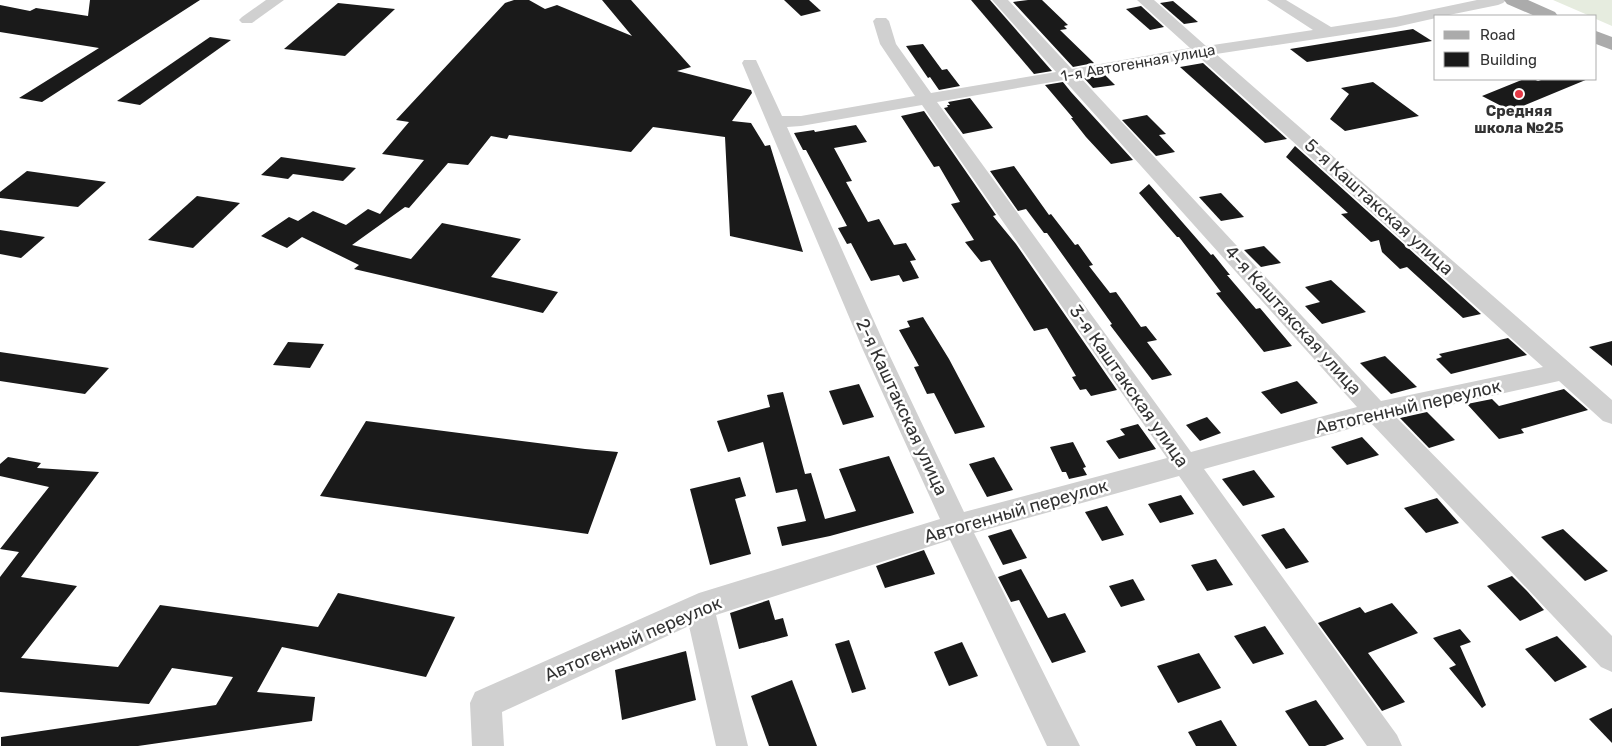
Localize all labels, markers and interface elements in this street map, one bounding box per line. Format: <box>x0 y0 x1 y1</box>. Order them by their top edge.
legend <box>1434 15 1597 80</box>
text: Road <box>1480 26 1516 44</box>
street label: 1-я Автогенная улица <box>1059 41 1217 85</box>
text: Building <box>1480 51 1537 69</box>
marker: Средняя школа №25 <box>1513 88 1525 100</box>
place label: Средняя школа №25 <box>1474 102 1564 137</box>
street label: 5-я Каштакская улица <box>1300 134 1458 280</box>
street label: 4-я Каштакская улица <box>1220 241 1366 399</box>
street label: 3-я Каштакская улица <box>1065 301 1193 471</box>
street label: 2-я Каштакская улица <box>851 315 953 499</box>
street label: Автогенный переулок <box>1313 375 1504 439</box>
street label: Автогенный переулок <box>922 474 1111 548</box>
street label: Автогенный переулок <box>541 592 725 686</box>

